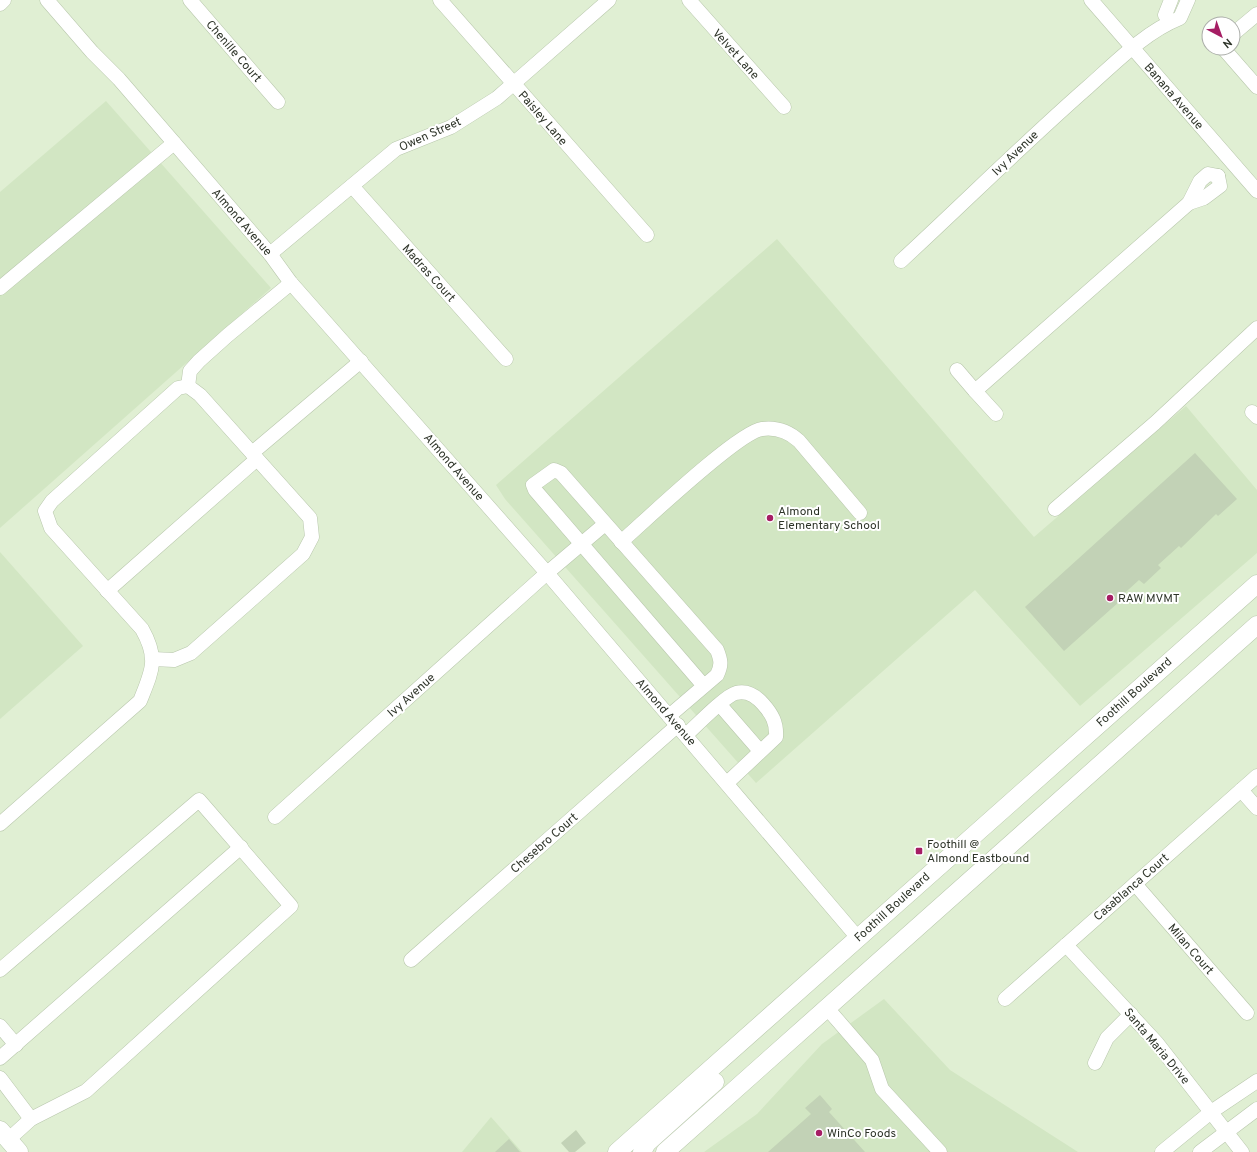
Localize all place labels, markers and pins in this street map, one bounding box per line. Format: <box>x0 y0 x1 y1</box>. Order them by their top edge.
place label: Almond Elementary School <box>778 504 880 534</box>
marker: Almond Elementary School <box>765 513 775 523</box>
place label: RAW MVMT <box>1118 591 1180 607</box>
marker: RAW MVMT <box>1105 593 1115 603</box>
place label: Foothill @ Almond Eastbound <box>927 837 1029 867</box>
marker: Foothill @ Almond Eastbound <box>914 846 924 856</box>
place label: WinCo Foods <box>827 1126 896 1142</box>
marker: WinCo Foods <box>814 1128 824 1138</box>

